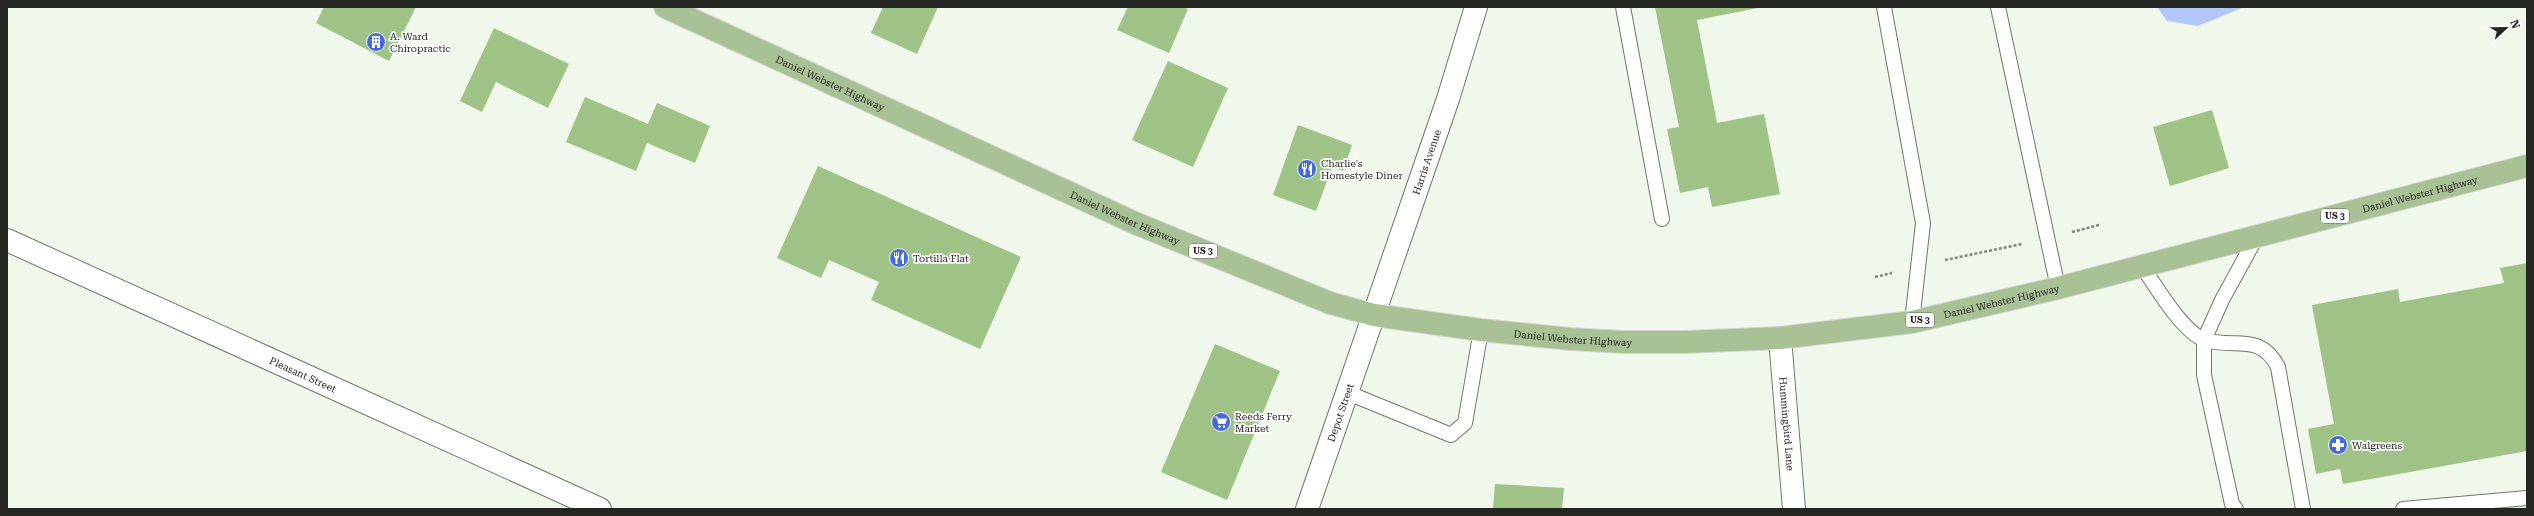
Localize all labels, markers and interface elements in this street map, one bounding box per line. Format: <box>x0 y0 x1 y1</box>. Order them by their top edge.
north arrow <box>2486 8 2526 48</box>
text: N <box>2507 18 2523 31</box>
building icon: A. Ward Chiropractic <box>365 31 387 53</box>
place label: A. Ward Chiropractic <box>390 31 451 54</box>
street label: Daniel Webster Highway <box>774 54 886 113</box>
street label: Harris Avenue <box>1411 128 1443 196</box>
restaurant icon: Charlie's Homestyle Diner <box>1296 158 1318 180</box>
place label: Charlie's Homestyle Diner <box>1321 158 1403 181</box>
street label: Daniel Webster Highway <box>2361 174 2479 215</box>
street label: Daniel Webster Highway <box>1068 189 1182 247</box>
road number: US 3 <box>2321 209 2349 223</box>
road number: US 3 <box>1189 244 1217 258</box>
restaurant icon: Tortilla Flat <box>888 247 910 269</box>
place label: Tortilla Flat <box>913 253 969 264</box>
street label: Daniel Webster Highway <box>1942 283 2061 321</box>
road number: US 3 <box>1906 313 1934 327</box>
street label: Daniel Webster Highway <box>1513 328 1632 348</box>
street label: Pleasant Street <box>268 355 338 395</box>
street label: Hummingbird Lane <box>1777 376 1796 472</box>
street label: Depot Street <box>1326 382 1356 443</box>
supermarket icon: Reeds Ferry Market <box>1210 411 1232 433</box>
place label: Reeds Ferry Market <box>1235 411 1292 434</box>
pharmacy icon: Walgreens <box>2327 434 2349 456</box>
place label: Walgreens <box>2352 440 2402 451</box>

